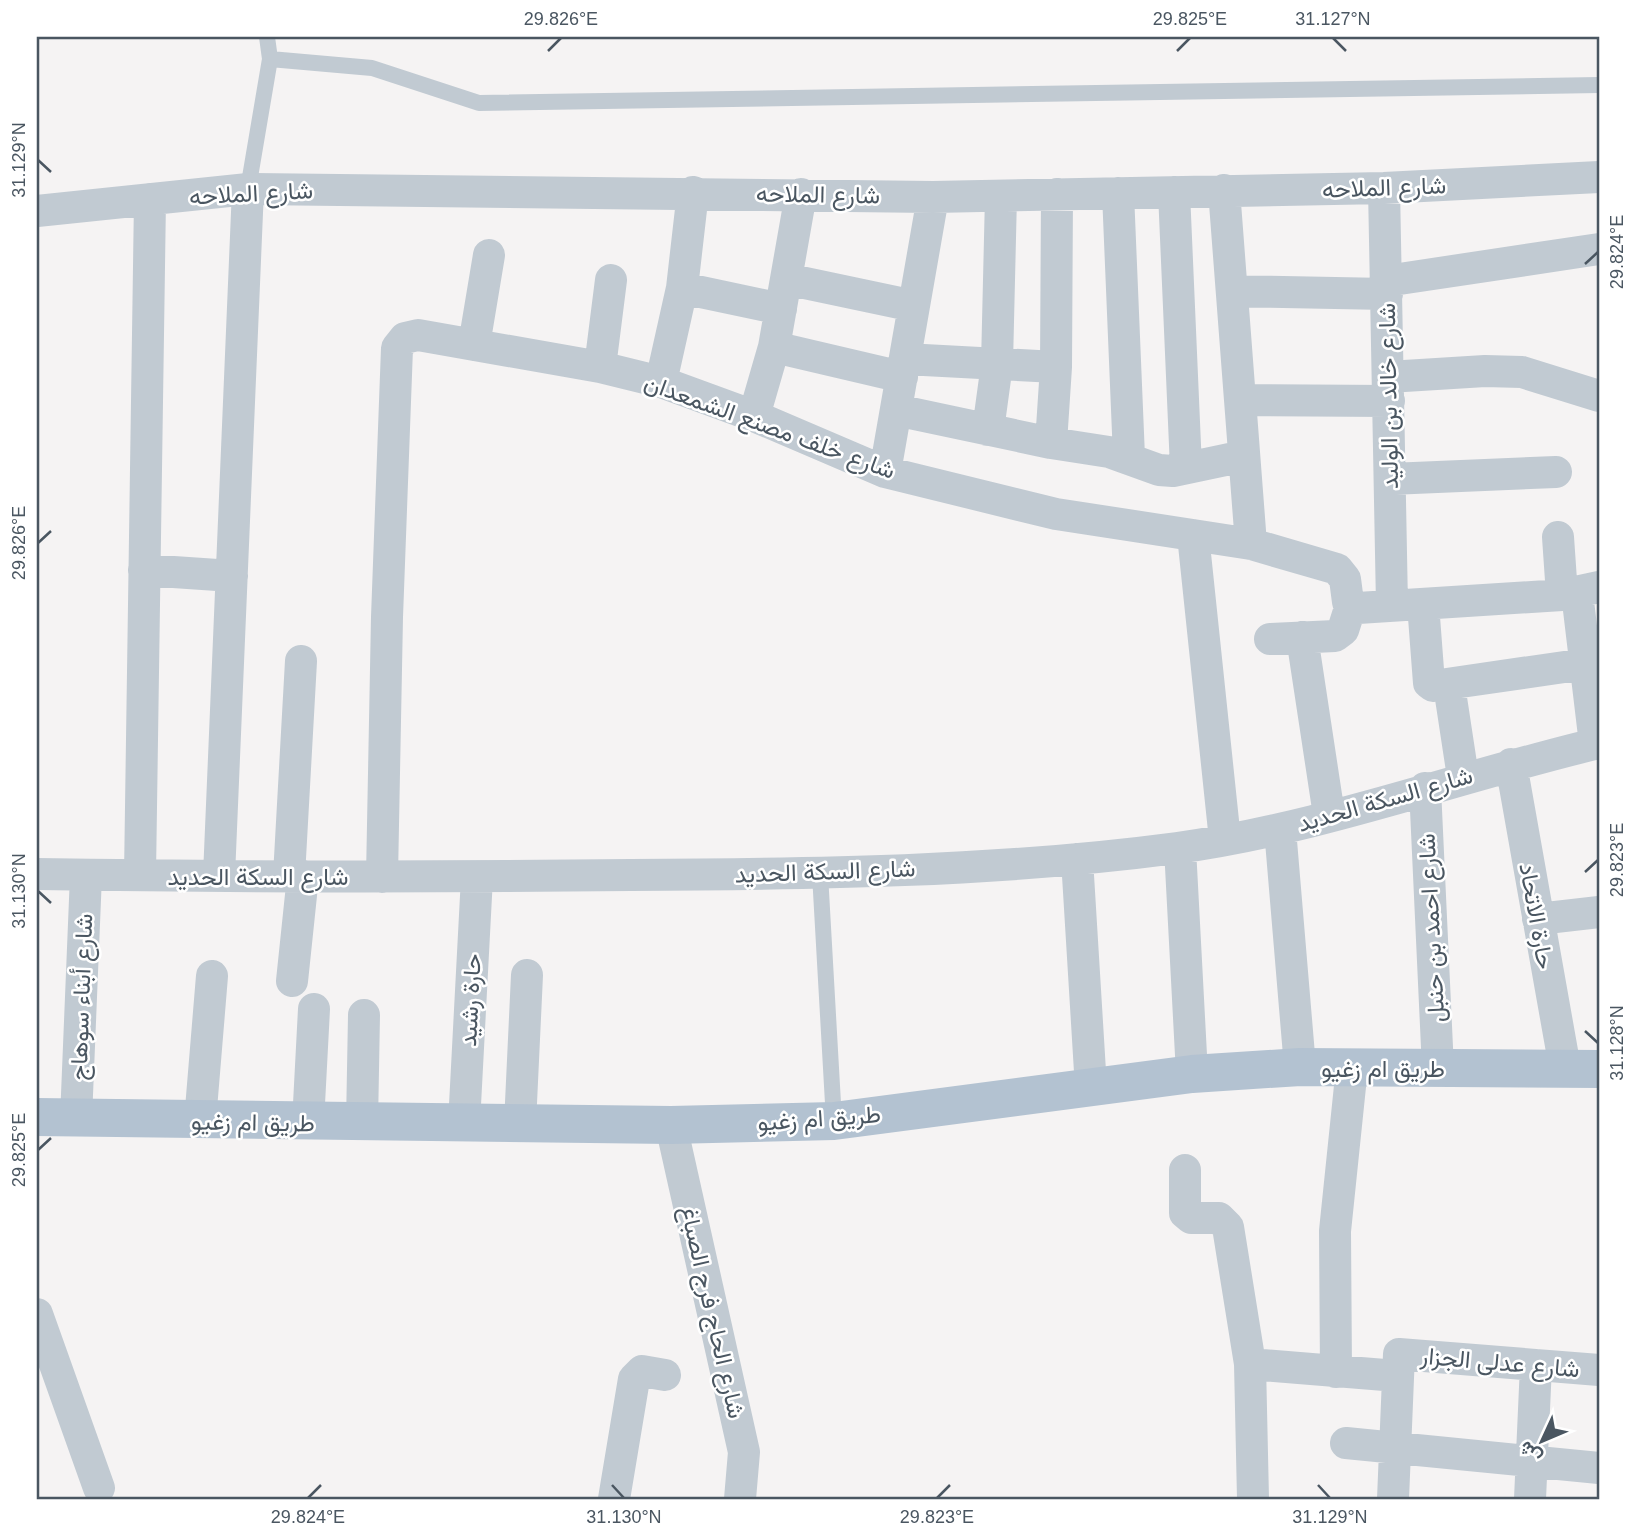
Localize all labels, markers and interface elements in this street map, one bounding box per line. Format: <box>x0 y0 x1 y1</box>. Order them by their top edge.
text: 29.826°E <box>524 9 598 29</box>
text: 29.825°E <box>1153 9 1227 29</box>
text: 31.127°N <box>1295 9 1371 29</box>
text: 31.129°N <box>9 122 29 198</box>
street label: شارع الملاحه <box>1321 171 1447 206</box>
street label: شارع الملاحه <box>188 176 314 213</box>
street label: شارع الملاحه <box>756 179 880 212</box>
text: 29.824°E <box>1607 215 1627 289</box>
street label: شارع خالد بن الوليد <box>1373 303 1406 489</box>
street label: شارع خلف مصنع الشمعدان <box>639 368 899 488</box>
text: 29.826°E <box>9 506 29 580</box>
street label: شارع السكة الحديد <box>1294 761 1476 840</box>
text: 29.823°E <box>1607 823 1627 897</box>
street label: شارع احمد بن حنبل <box>1413 833 1452 1023</box>
text: 31.130°N <box>9 853 29 929</box>
street label: شارع السكة الحديد <box>734 854 916 891</box>
street label: حارة الاتحاد <box>1512 861 1560 972</box>
street label: شارع السكة الحديد <box>168 863 348 893</box>
street label: شارع أبناء سوهاج <box>65 913 100 1081</box>
street label: حارة رشيد <box>454 953 488 1047</box>
text: 31.128°N <box>1607 1005 1627 1081</box>
street label: طريق ام زغيو <box>1321 1055 1445 1085</box>
street label: طريق ام زغيو <box>756 1100 882 1139</box>
street label: طريق ام زغيو <box>191 1107 315 1140</box>
text: 29.825°E <box>9 1113 29 1187</box>
street label: شارع الحاج فرج الصباغ <box>672 1203 751 1422</box>
street label: شارع عدلى الجزار <box>1418 1342 1581 1385</box>
north arrow <box>1506 1406 1576 1476</box>
text: ش <box>1515 1436 1546 1468</box>
text: 29.824°E <box>271 1507 345 1527</box>
text: 31.130°N <box>586 1507 662 1527</box>
text: 29.823°E <box>900 1507 974 1527</box>
text: 31.129°N <box>1292 1507 1368 1527</box>

